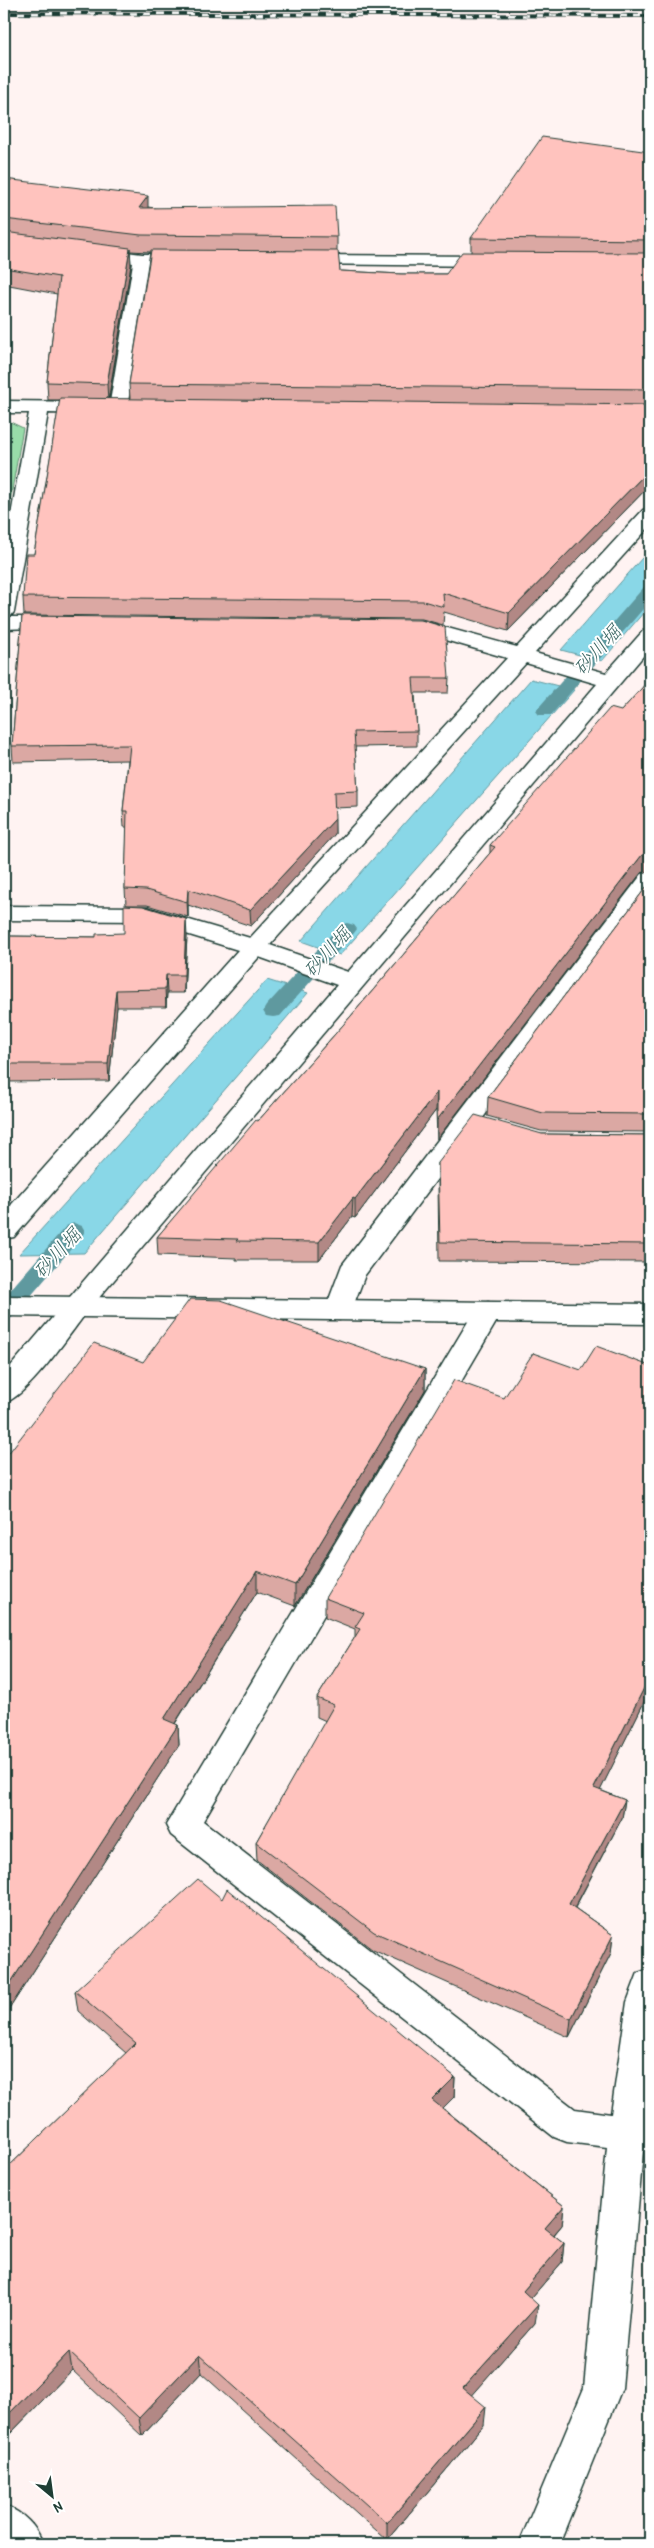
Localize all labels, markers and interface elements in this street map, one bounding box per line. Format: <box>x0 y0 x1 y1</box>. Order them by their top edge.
water label: 砂川堀 <box>567 618 627 681</box>
water label: 砂川堀 <box>297 920 357 983</box>
water label: 砂川堀 <box>27 1221 87 1284</box>
north arrow <box>28 2470 78 2520</box>
text: N <box>50 2498 66 2518</box>

